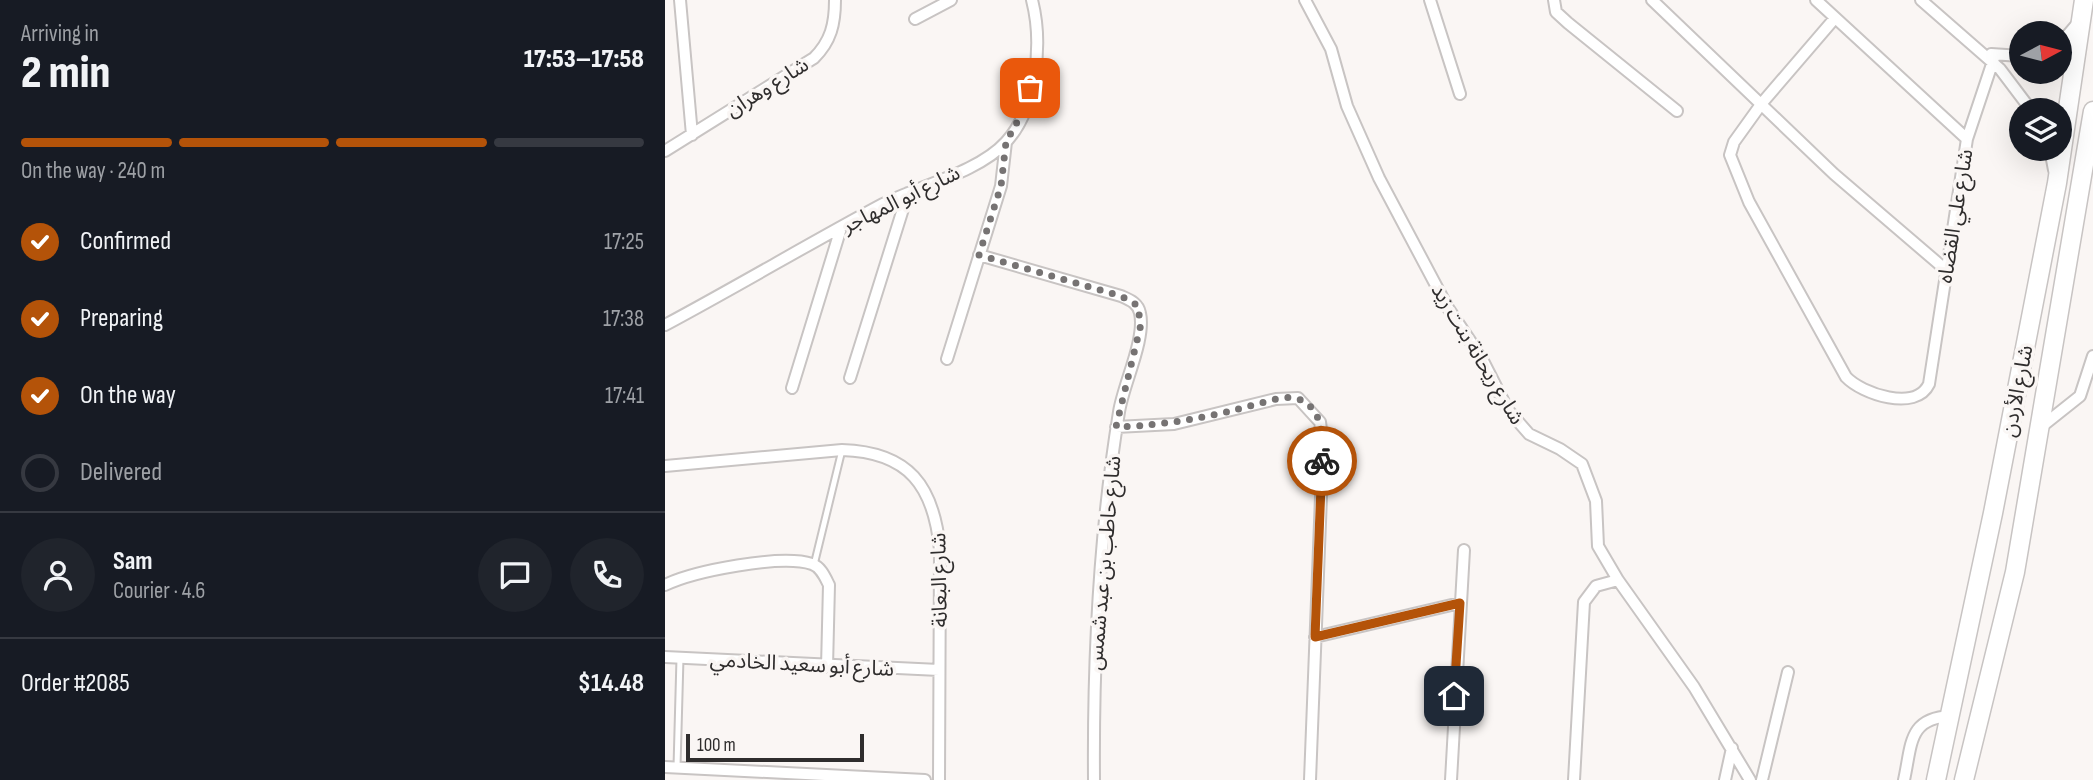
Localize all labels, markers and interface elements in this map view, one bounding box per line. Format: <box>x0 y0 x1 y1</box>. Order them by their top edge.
text: Arriving in <box>21 20 99 48</box>
north arrow <box>2009 21 2072 84</box>
map controls <box>2009 21 2072 161</box>
text: 17:53–17:58 <box>524 44 644 75</box>
text: 2 min <box>21 46 110 101</box>
street label: شارع وهران <box>721 52 814 124</box>
pin <box>1000 58 1060 118</box>
icon: bag <box>1011 69 1049 107</box>
button: layers <box>2009 98 2072 161</box>
street label: شارع علي القضاه <box>1933 147 1981 285</box>
text: On the way · 240 m <box>21 157 165 185</box>
street label: شارع أبو المهاجر <box>837 160 965 241</box>
icon: check <box>21 223 59 261</box>
text: Confirmed <box>80 226 171 257</box>
text: 17:25 <box>604 228 644 256</box>
street label: شارع ريحانة بنت زيد <box>1424 279 1529 430</box>
icon: check <box>21 300 59 338</box>
text: Preparing <box>80 303 163 334</box>
text: 17:38 <box>603 305 644 333</box>
street label: شارع الأردن <box>1996 343 2041 439</box>
icon: check <box>21 377 59 415</box>
text: On the way <box>80 380 176 411</box>
text: 17:41 <box>605 382 644 410</box>
courier <box>1287 426 1357 496</box>
icon: bike <box>1303 442 1341 480</box>
street label: شارع حاطب بن عبد شمس <box>1083 455 1128 671</box>
text: Delivered <box>80 457 162 488</box>
street label: شارع البعانة <box>926 532 955 628</box>
button: person <box>21 538 95 612</box>
button: chat <box>478 538 552 612</box>
button: phone <box>570 538 644 612</box>
text: Sam <box>113 546 153 577</box>
text: Courier · 4.6 <box>113 577 205 605</box>
street label: شارع أبو سعيد الخادمي <box>709 647 895 685</box>
pin <box>1424 666 1484 726</box>
text: Order #2085 <box>21 668 130 699</box>
text: $14.48 <box>578 668 644 699</box>
icon: home <box>1435 677 1473 715</box>
scale bar <box>686 731 865 763</box>
text: 100 m <box>697 734 736 757</box>

